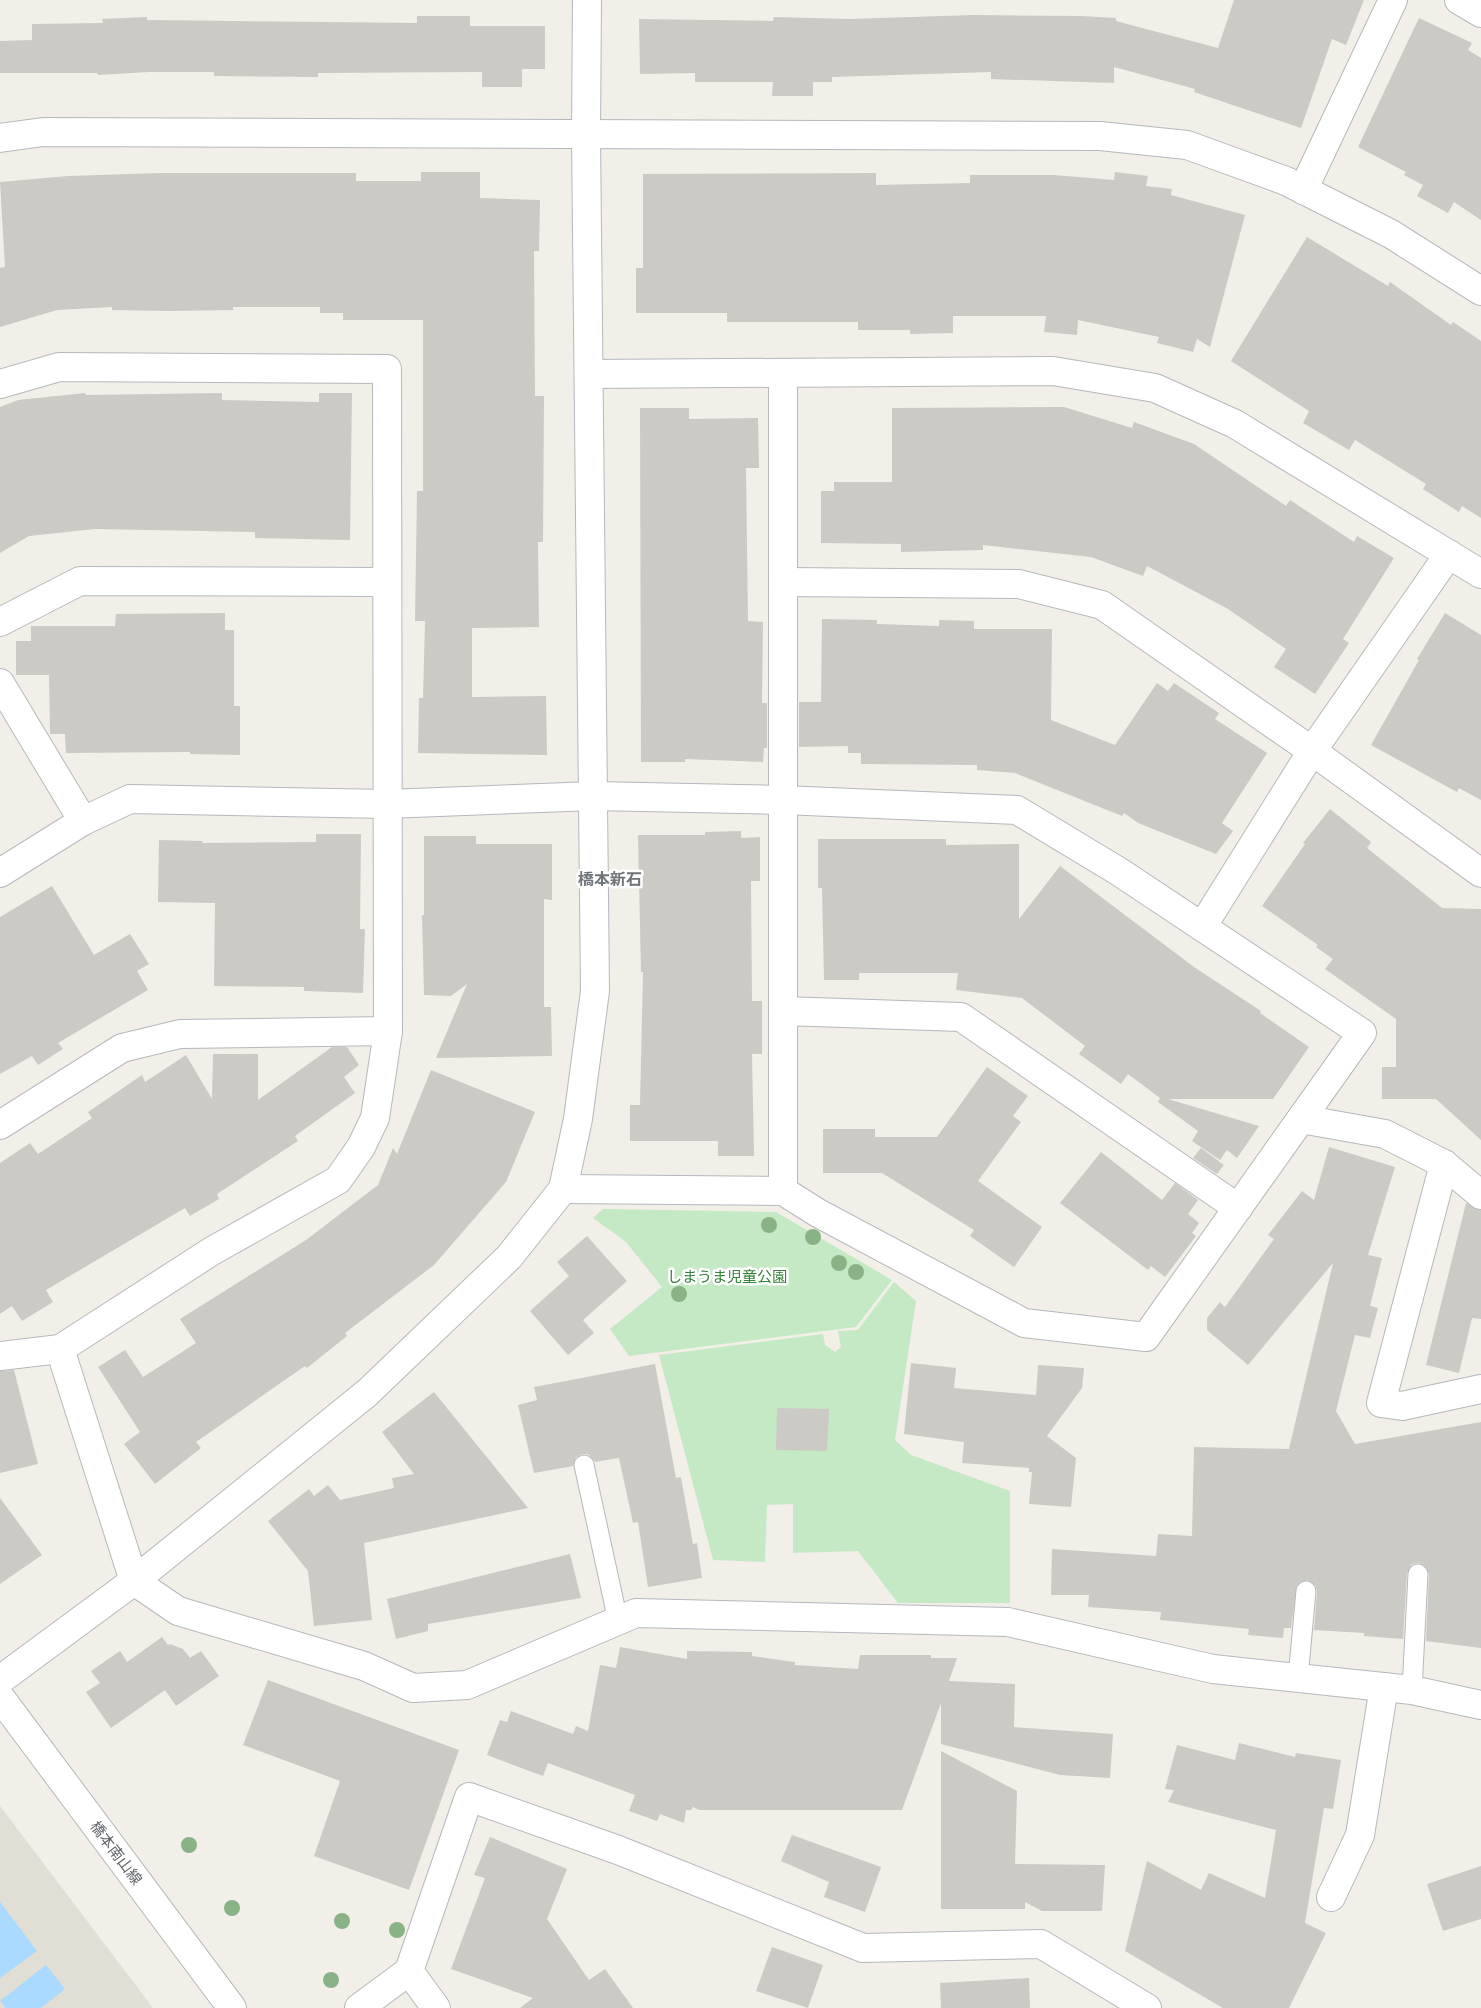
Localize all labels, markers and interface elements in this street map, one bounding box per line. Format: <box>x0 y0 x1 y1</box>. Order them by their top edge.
district label: 橋本新石 <box>578 870 642 889</box>
park label: しまうま児童公園 <box>667 1268 787 1286</box>
street label: 橋本南山線 <box>86 1818 146 1888</box>

